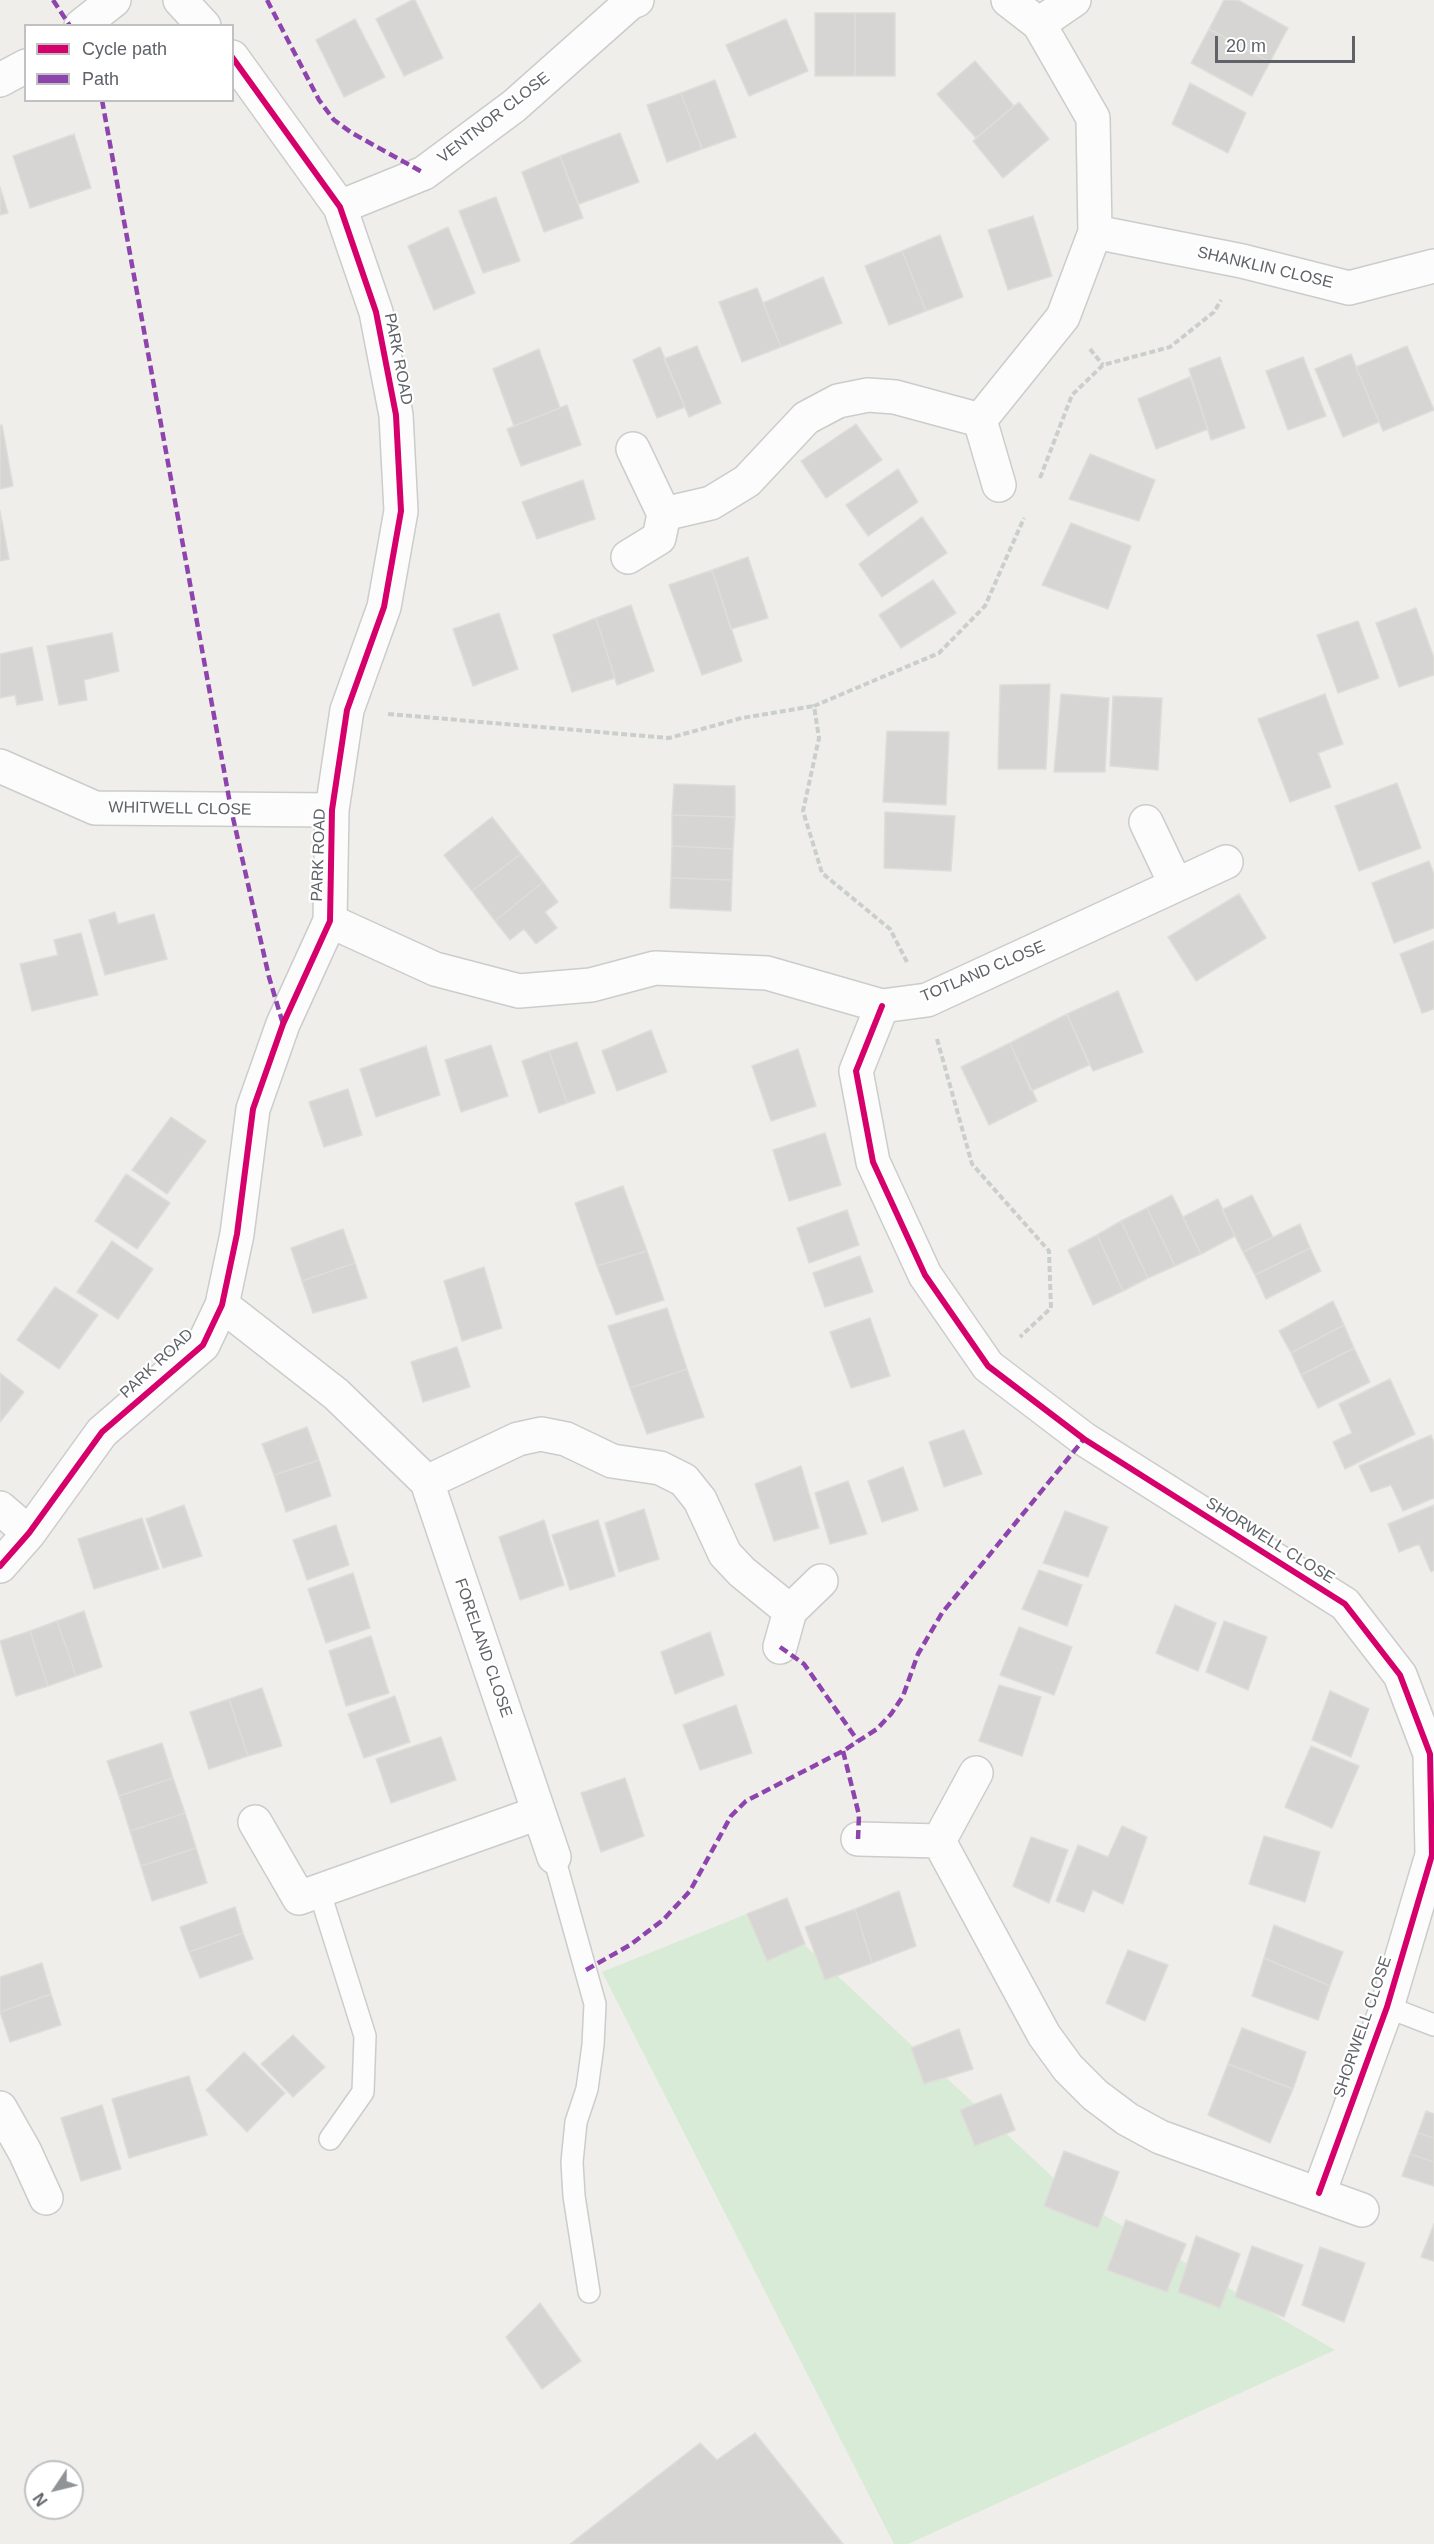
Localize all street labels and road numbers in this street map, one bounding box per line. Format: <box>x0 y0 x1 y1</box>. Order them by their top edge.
street label: VENTNOR CLOSE <box>434 68 554 168</box>
street label: SHANKLIN CLOSE <box>1195 243 1335 293</box>
street label: PARK ROAD <box>380 311 416 407</box>
street label: WHITWELL CLOSE <box>108 798 252 820</box>
street label: PARK ROAD <box>308 808 330 902</box>
street label: TOTLAND CLOSE <box>918 937 1048 1007</box>
street label: PARK ROAD <box>116 1325 198 1403</box>
street label: SHORWELL CLOSE <box>1202 1494 1338 1588</box>
street label: FORELAND CLOSE <box>450 1576 516 1720</box>
street label: SHORWELL CLOSE <box>1330 1954 1396 2100</box>

